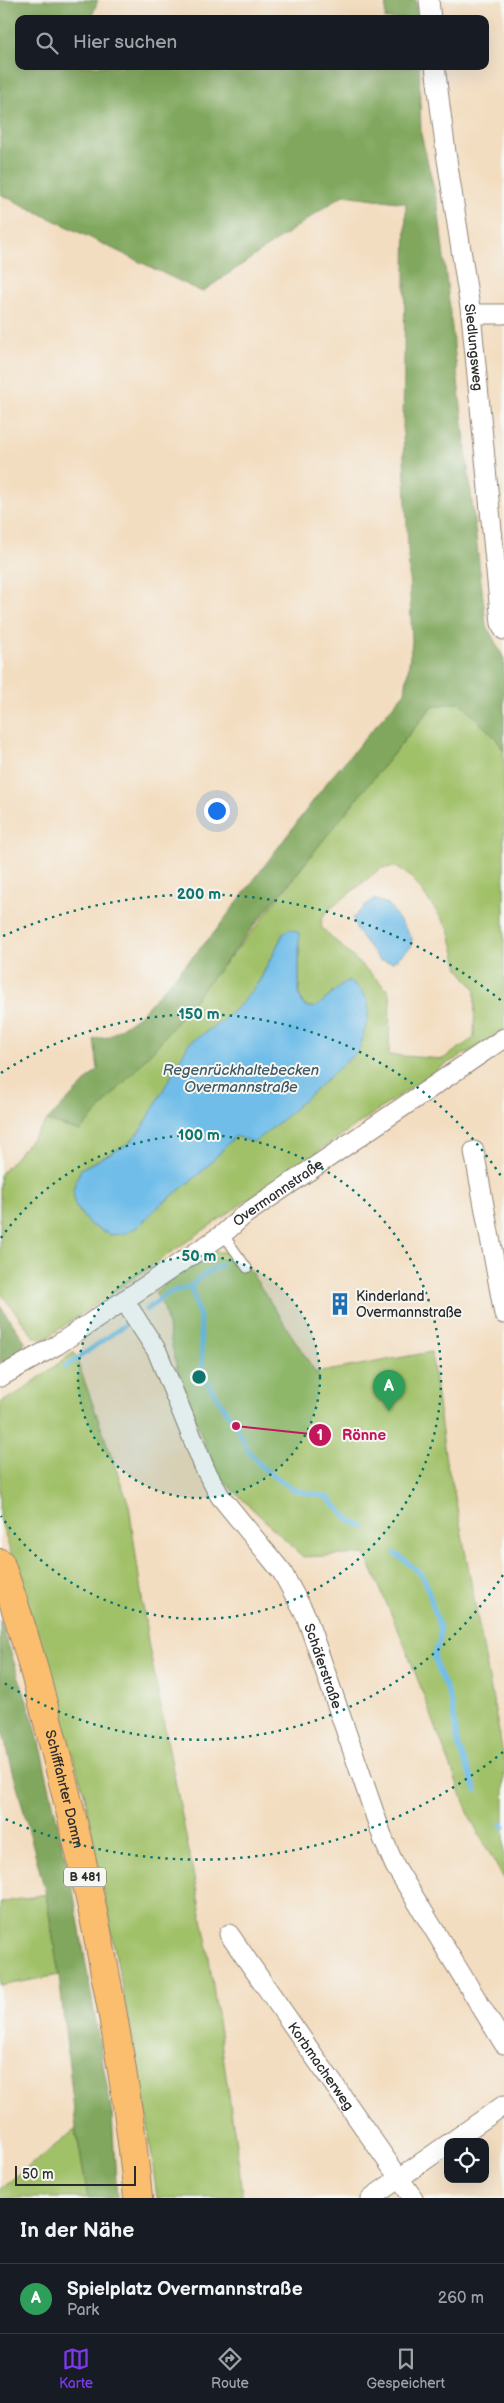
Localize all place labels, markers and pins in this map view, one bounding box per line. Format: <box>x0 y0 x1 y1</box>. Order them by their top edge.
place label: Kinderland Overmannstraße <box>356 1288 462 1321</box>
building icon: Kinderland Overmannstraße <box>327 1291 353 1317</box>
centre of rings <box>190 1368 208 1386</box>
pin: A <box>373 1370 405 1411</box>
callout: Rönne <box>307 1420 396 1450</box>

